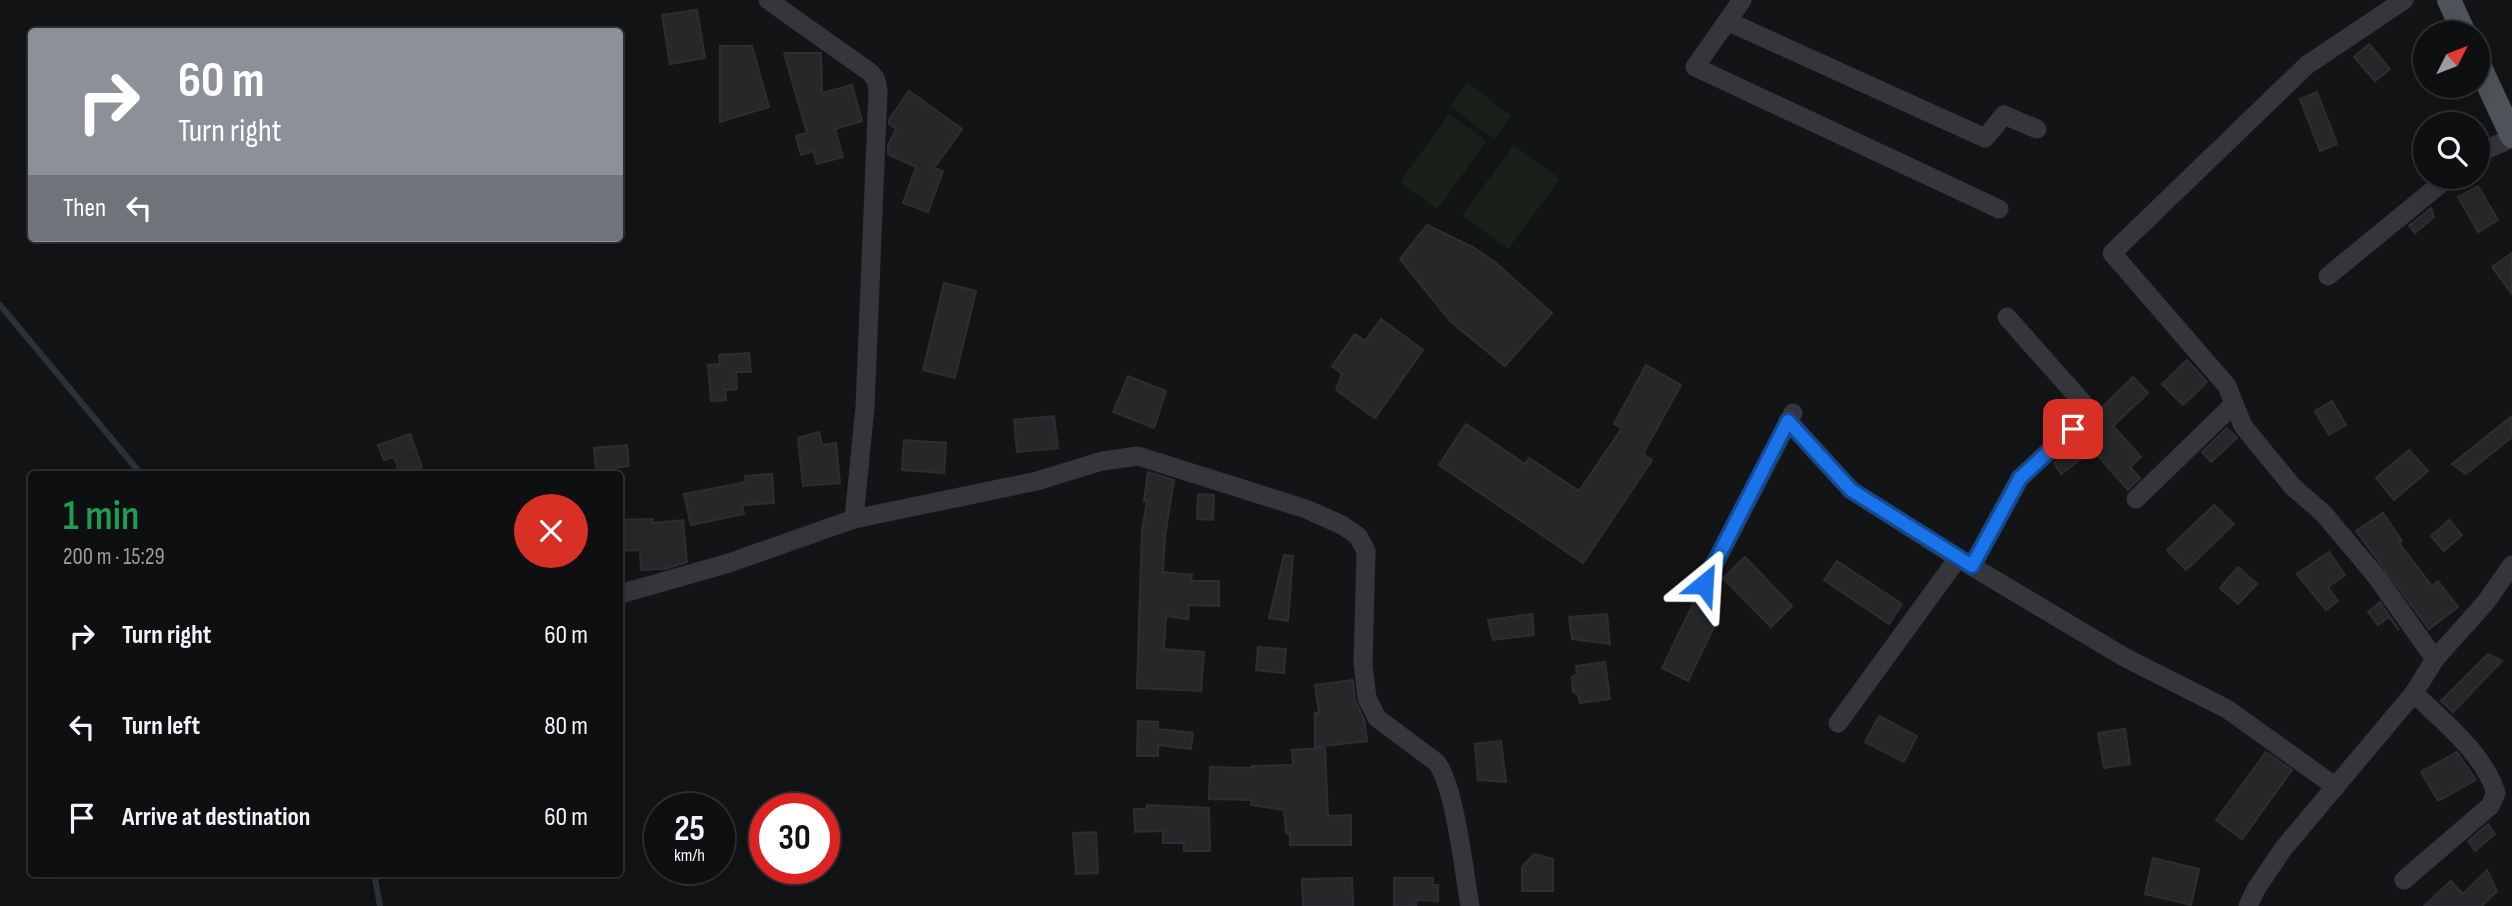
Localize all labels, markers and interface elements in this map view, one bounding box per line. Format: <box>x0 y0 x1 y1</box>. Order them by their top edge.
north arrow <box>2413 21 2490 98</box>
map controls <box>2413 21 2490 189</box>
text: 60 m <box>178 52 265 111</box>
icon: right <box>63 56 154 147</box>
text: Turn right <box>178 112 282 151</box>
button: search <box>2413 112 2490 189</box>
icon: left <box>120 189 158 227</box>
text: Then <box>63 193 106 224</box>
pin <box>2043 399 2103 459</box>
icon: arrive <box>2054 410 2092 448</box>
text: 1 min <box>63 491 139 542</box>
button: close <box>514 494 588 568</box>
text: 200 m · 15:29 <box>63 543 165 571</box>
position arrow <box>1667 547 1741 621</box>
icon: right <box>63 617 101 655</box>
text: Turn right <box>122 620 211 651</box>
text: 60 m <box>544 620 588 651</box>
icon: left <box>63 708 101 746</box>
text: Turn left <box>122 711 200 742</box>
text: 80 m <box>544 711 588 742</box>
speed limit sign: 30 <box>749 793 840 884</box>
icon: arrive <box>63 799 101 837</box>
text: Arrive at destination <box>122 802 310 833</box>
text: 60 m <box>544 802 588 833</box>
text: 25 <box>674 808 705 851</box>
text: km/h <box>674 845 705 866</box>

